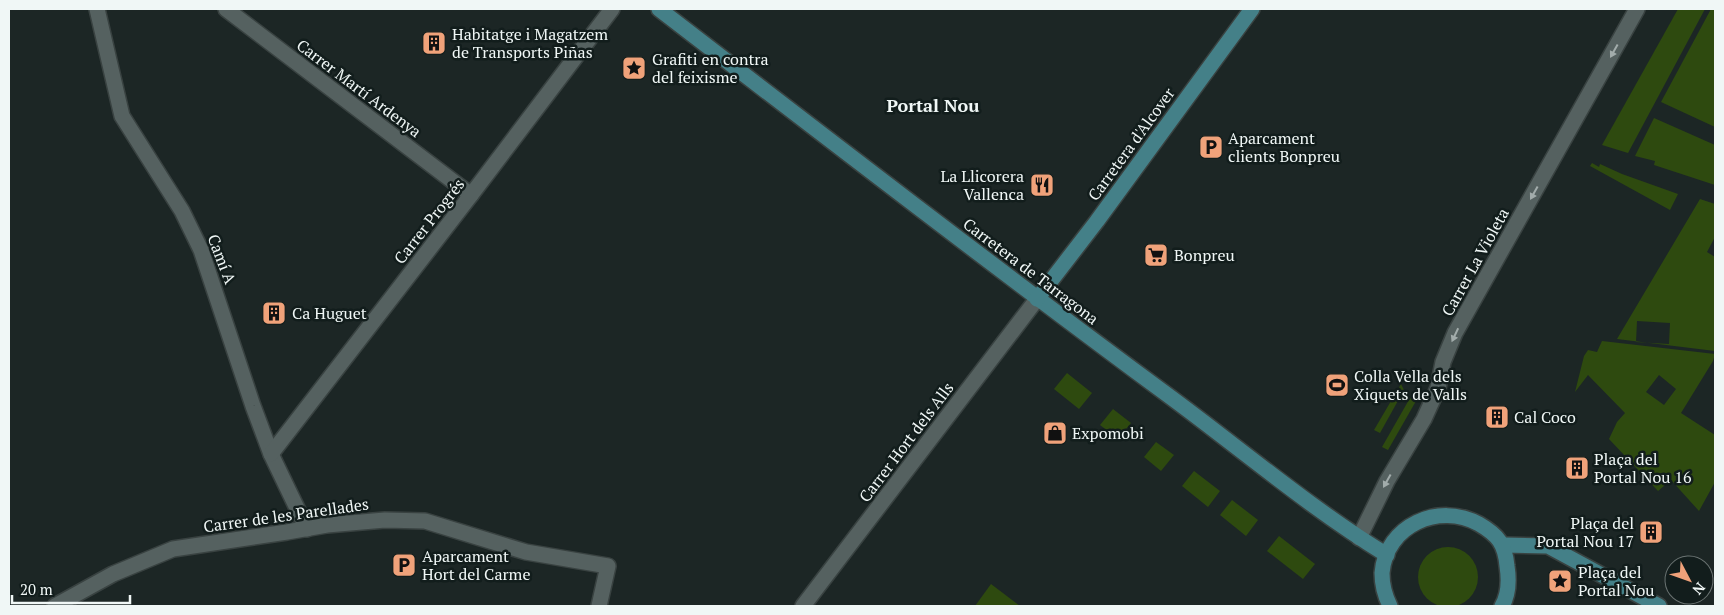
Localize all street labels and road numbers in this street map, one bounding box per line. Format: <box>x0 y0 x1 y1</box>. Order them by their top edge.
street label: Carrer Martí Ardenya <box>292 34 426 142</box>
street label: Carretera d'Alcover <box>1082 82 1180 205</box>
street label: Carrer Progrés <box>389 174 469 268</box>
street label: Carrer La Violeta <box>1436 204 1514 320</box>
street label: Carretera de Tarragona <box>959 213 1103 329</box>
street label: Camí A <box>202 231 242 287</box>
street label: Carrer Hort dels Alls <box>854 377 958 507</box>
street label: Carrer de les Parellades <box>202 493 370 537</box>

